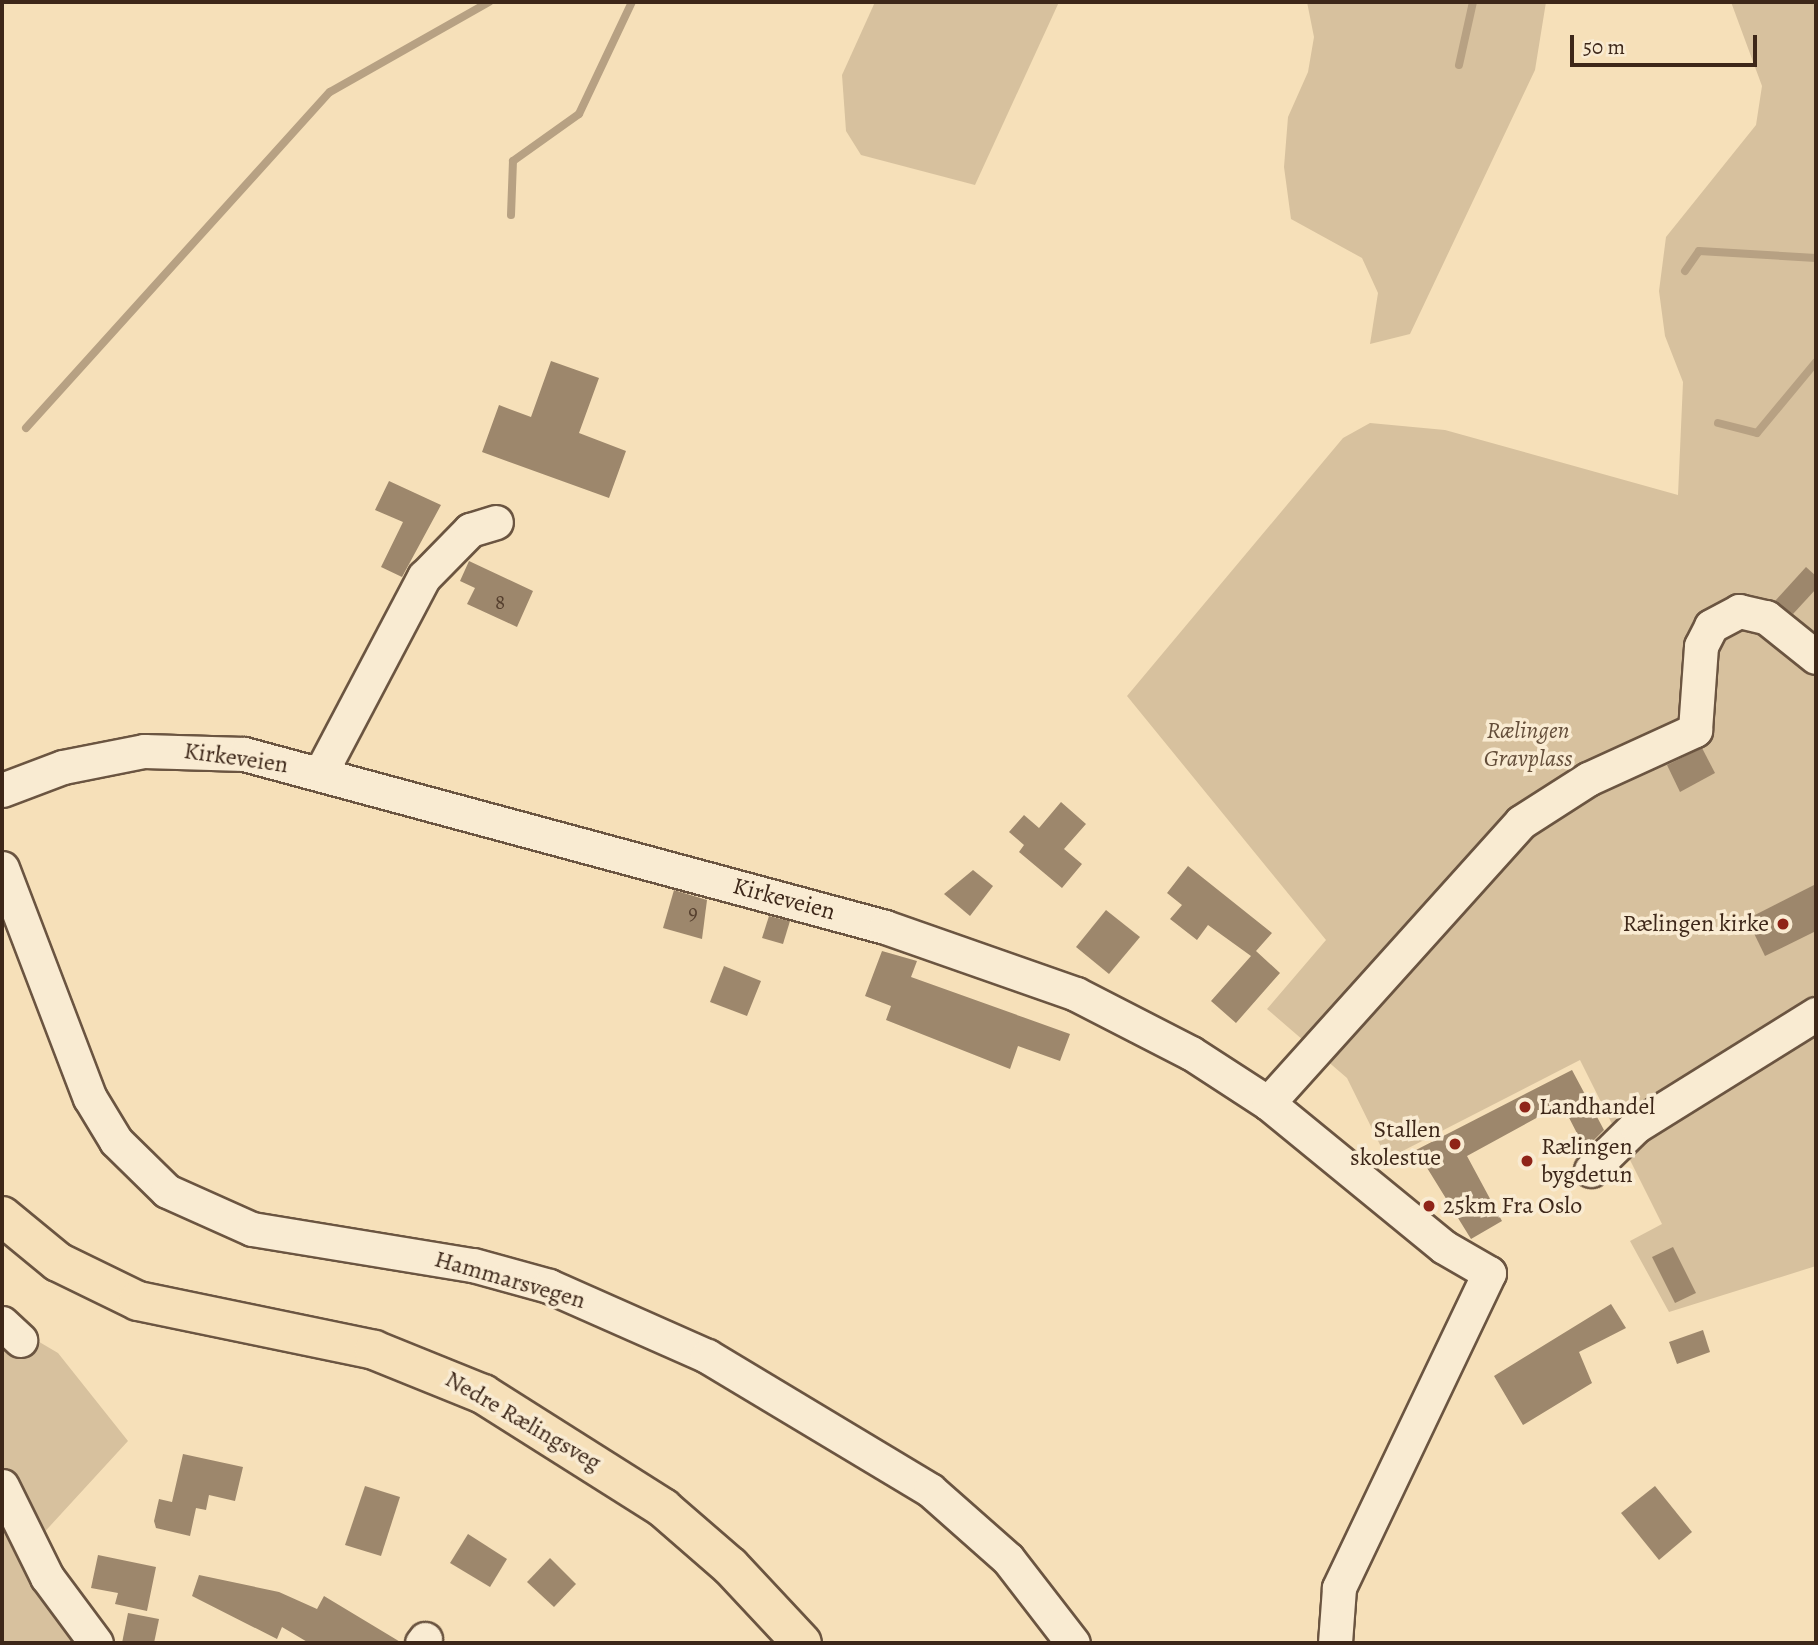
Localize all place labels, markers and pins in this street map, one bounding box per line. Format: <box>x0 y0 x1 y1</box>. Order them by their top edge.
place label: Rælingen kirke <box>1623 910 1769 938</box>
marker: Rælingen kirke <box>1775 916 1791 932</box>
place label: Landhandel <box>1539 1093 1655 1121</box>
marker: Landhandel <box>1517 1099 1533 1115</box>
place label: Stallen skolestue <box>1350 1116 1441 1172</box>
place label: Rælingen bygdetun <box>1541 1133 1633 1189</box>
marker: Stallen skolestue <box>1447 1136 1463 1152</box>
marker: Rælingen bygdetun <box>1519 1153 1535 1169</box>
place label: 25km Fra Oslo <box>1443 1192 1582 1220</box>
marker: 25km Fra Oslo <box>1421 1198 1437 1214</box>

